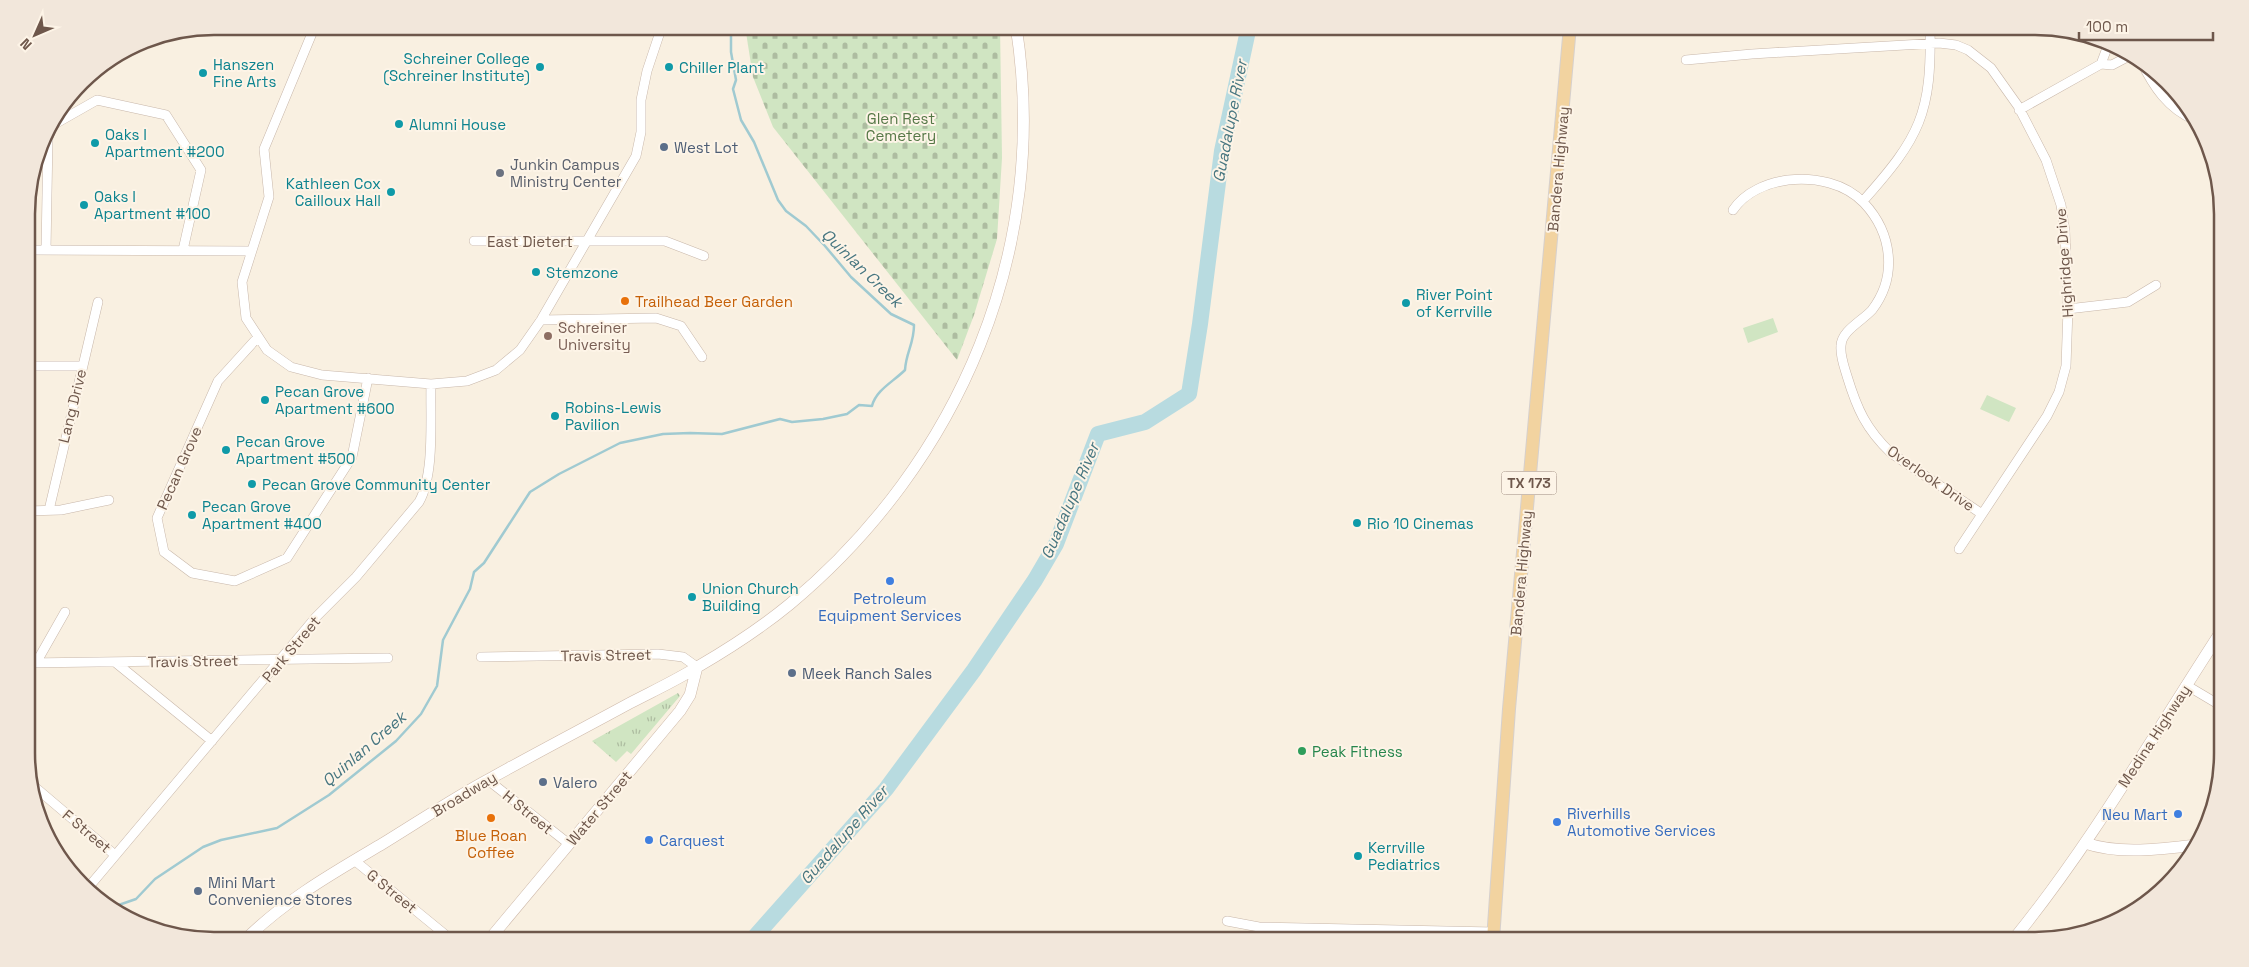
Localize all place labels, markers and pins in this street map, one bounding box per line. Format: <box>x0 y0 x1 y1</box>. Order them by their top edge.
place label: Schreiner College (Schreiner Institute) <box>383 49 530 86</box>
place label: Hanszen Fine Arts <box>213 55 277 91</box>
place label: Chiller Plant <box>679 58 765 77</box>
marker: Schreiner College (Schreiner Institute) <box>534 61 546 73</box>
marker: Chiller Plant <box>663 61 675 73</box>
marker: Hanszen Fine Arts <box>197 67 209 79</box>
place label: Alumni House <box>409 115 506 134</box>
marker: Alumni House <box>393 118 405 130</box>
place label: Oaks I Apartment #200 <box>105 125 225 161</box>
marker: Oaks I Apartment #200 <box>89 137 101 149</box>
place label: West Lot <box>674 138 738 157</box>
marker: West Lot <box>658 141 670 153</box>
place label: Junkin Campus Ministry Center <box>510 155 622 191</box>
marker: Junkin Campus Ministry Center <box>494 167 506 179</box>
place label: Kathleen Cox Cailloux Hall <box>286 174 381 210</box>
marker: Kathleen Cox Cailloux Hall <box>385 186 397 198</box>
place label: Oaks I Apartment #100 <box>94 187 211 223</box>
marker: Oaks I Apartment #100 <box>78 199 90 211</box>
place label: Stemzone <box>546 263 619 282</box>
marker: Stemzone <box>530 266 542 278</box>
place label: River Point of Kerrville <box>1416 285 1493 321</box>
place label: Trailhead Beer Garden <box>635 292 793 311</box>
marker: Trailhead Beer Garden <box>619 295 631 307</box>
marker: River Point of Kerrville <box>1400 297 1412 309</box>
place label: Schreiner University <box>558 318 631 354</box>
marker: Schreiner University <box>542 330 554 342</box>
place label: Pecan Grove Apartment #600 <box>275 382 395 418</box>
marker: Pecan Grove Apartment #600 <box>259 394 271 406</box>
place label: Robins-Lewis Pavilion <box>565 398 662 434</box>
marker: Robins-Lewis Pavilion <box>549 410 561 422</box>
place label: Pecan Grove Apartment #500 <box>236 432 355 468</box>
marker: Pecan Grove Apartment #500 <box>220 444 232 456</box>
place label: Pecan Grove Community Center <box>262 475 491 494</box>
marker: Pecan Grove Community Center <box>246 478 258 490</box>
place label: Pecan Grove Apartment #400 <box>202 497 322 533</box>
marker: Pecan Grove Apartment #400 <box>186 509 198 521</box>
place label: Rio 10 Cinemas <box>1367 514 1474 533</box>
marker: Rio 10 Cinemas <box>1351 517 1363 529</box>
marker: Petroleum Equipment Services <box>884 575 896 587</box>
place label: Union Church Building <box>702 579 799 615</box>
place label: Petroleum Equipment Services <box>818 589 962 625</box>
marker: Union Church Building <box>686 591 698 603</box>
place label: Meek Ranch Sales <box>802 664 932 683</box>
marker: Meek Ranch Sales <box>786 667 798 679</box>
place label: Peak Fitness <box>1312 742 1403 761</box>
marker: Peak Fitness <box>1296 745 1308 757</box>
place label: Valero <box>553 773 598 792</box>
marker: Valero <box>537 776 549 788</box>
place label: Riverhills Automotive Services <box>1567 804 1716 840</box>
place label: Neu Mart <box>2102 805 2168 824</box>
marker: Neu Mart <box>2172 808 2184 820</box>
marker: Blue Roan Coffee <box>485 812 497 824</box>
marker: Riverhills Automotive Services <box>1551 816 1563 828</box>
place label: Blue Roan Coffee <box>455 826 527 862</box>
place label: Carquest <box>659 831 725 850</box>
marker: Carquest <box>643 834 655 846</box>
place label: Kerrville Pediatrics <box>1368 838 1440 874</box>
marker: Kerrville Pediatrics <box>1352 850 1364 862</box>
place label: Mini Mart Convenience Stores <box>208 873 353 909</box>
marker: Mini Mart Convenience Stores <box>192 885 204 897</box>

